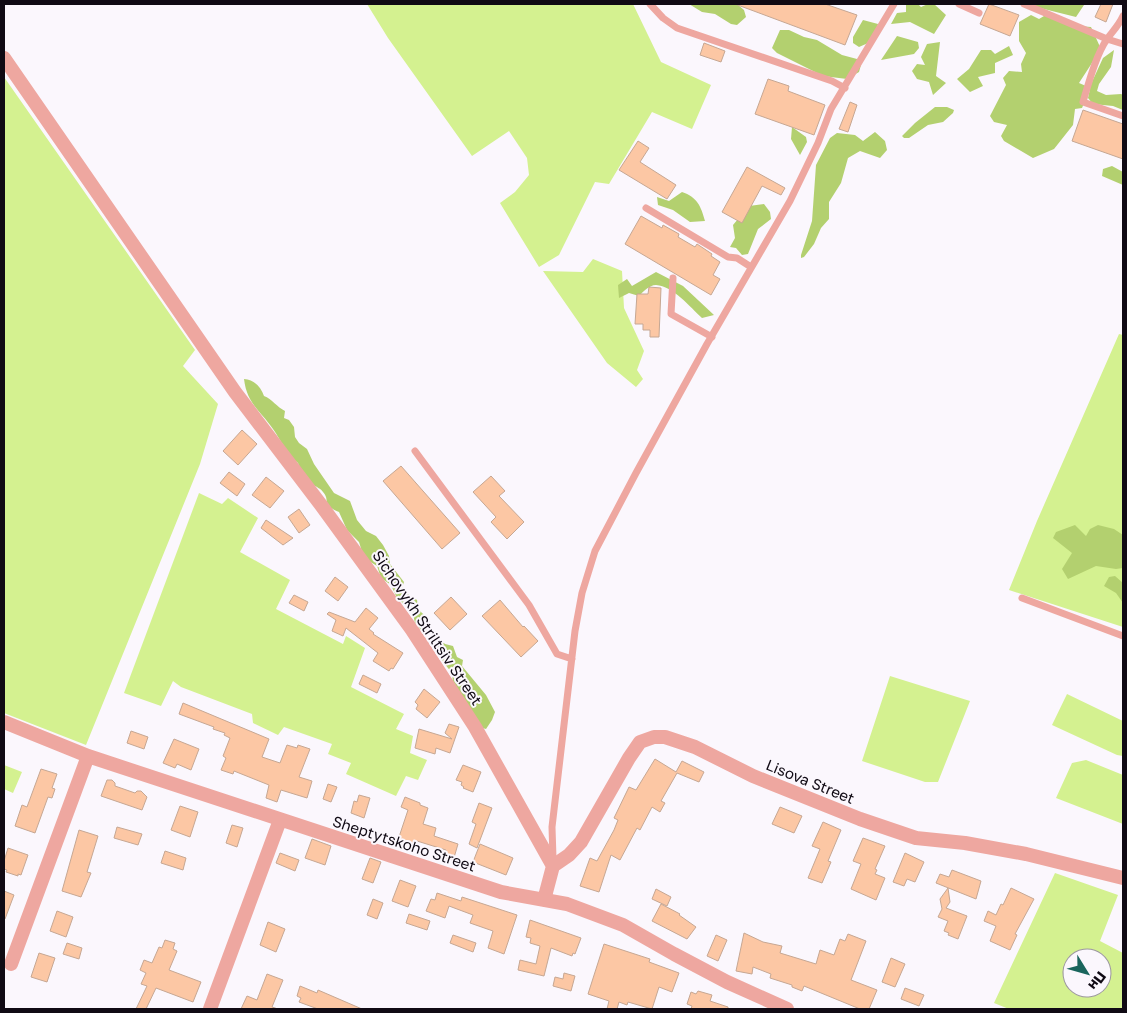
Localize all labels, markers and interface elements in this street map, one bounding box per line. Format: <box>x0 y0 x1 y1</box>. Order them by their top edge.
street label: Sichovykh Striltsiv Street <box>369 547 486 708</box>
street label: Lisova Street <box>764 755 857 807</box>
street label: Sheptytskoho Street <box>330 811 478 875</box>
north arrow <box>1062 948 1112 998</box>
text: Пн <box>1085 968 1110 994</box>

